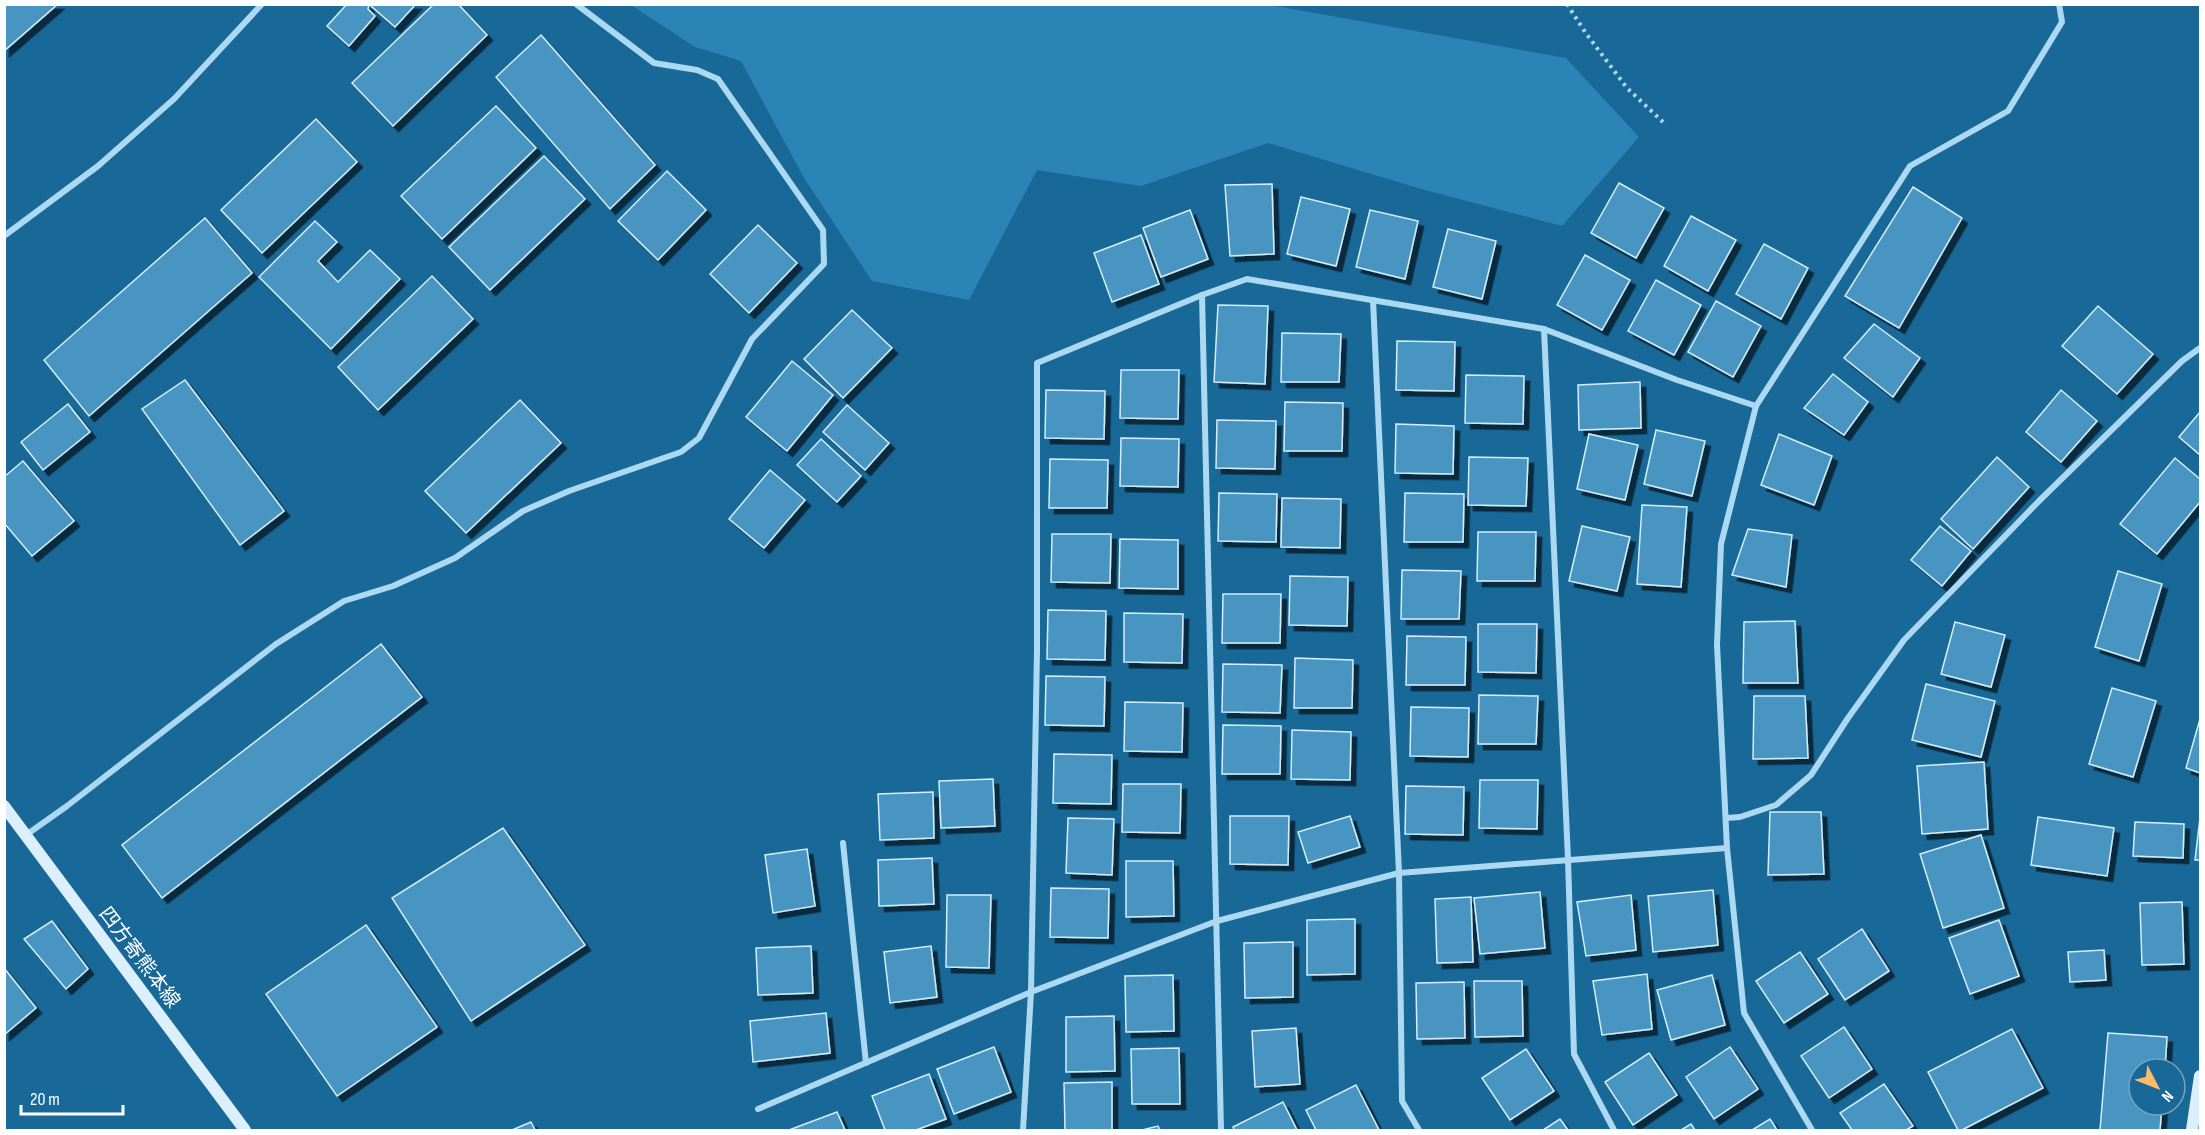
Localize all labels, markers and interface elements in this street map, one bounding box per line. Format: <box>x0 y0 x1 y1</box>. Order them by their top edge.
street label: 四方寄熊本線 <box>94 902 185 1013</box>
north arrow <box>2127 1057 2187 1117</box>
scale bar <box>21 1078 123 1116</box>
text: N <box>2157 1087 2177 1106</box>
text: 20 m <box>30 1089 60 1110</box>

